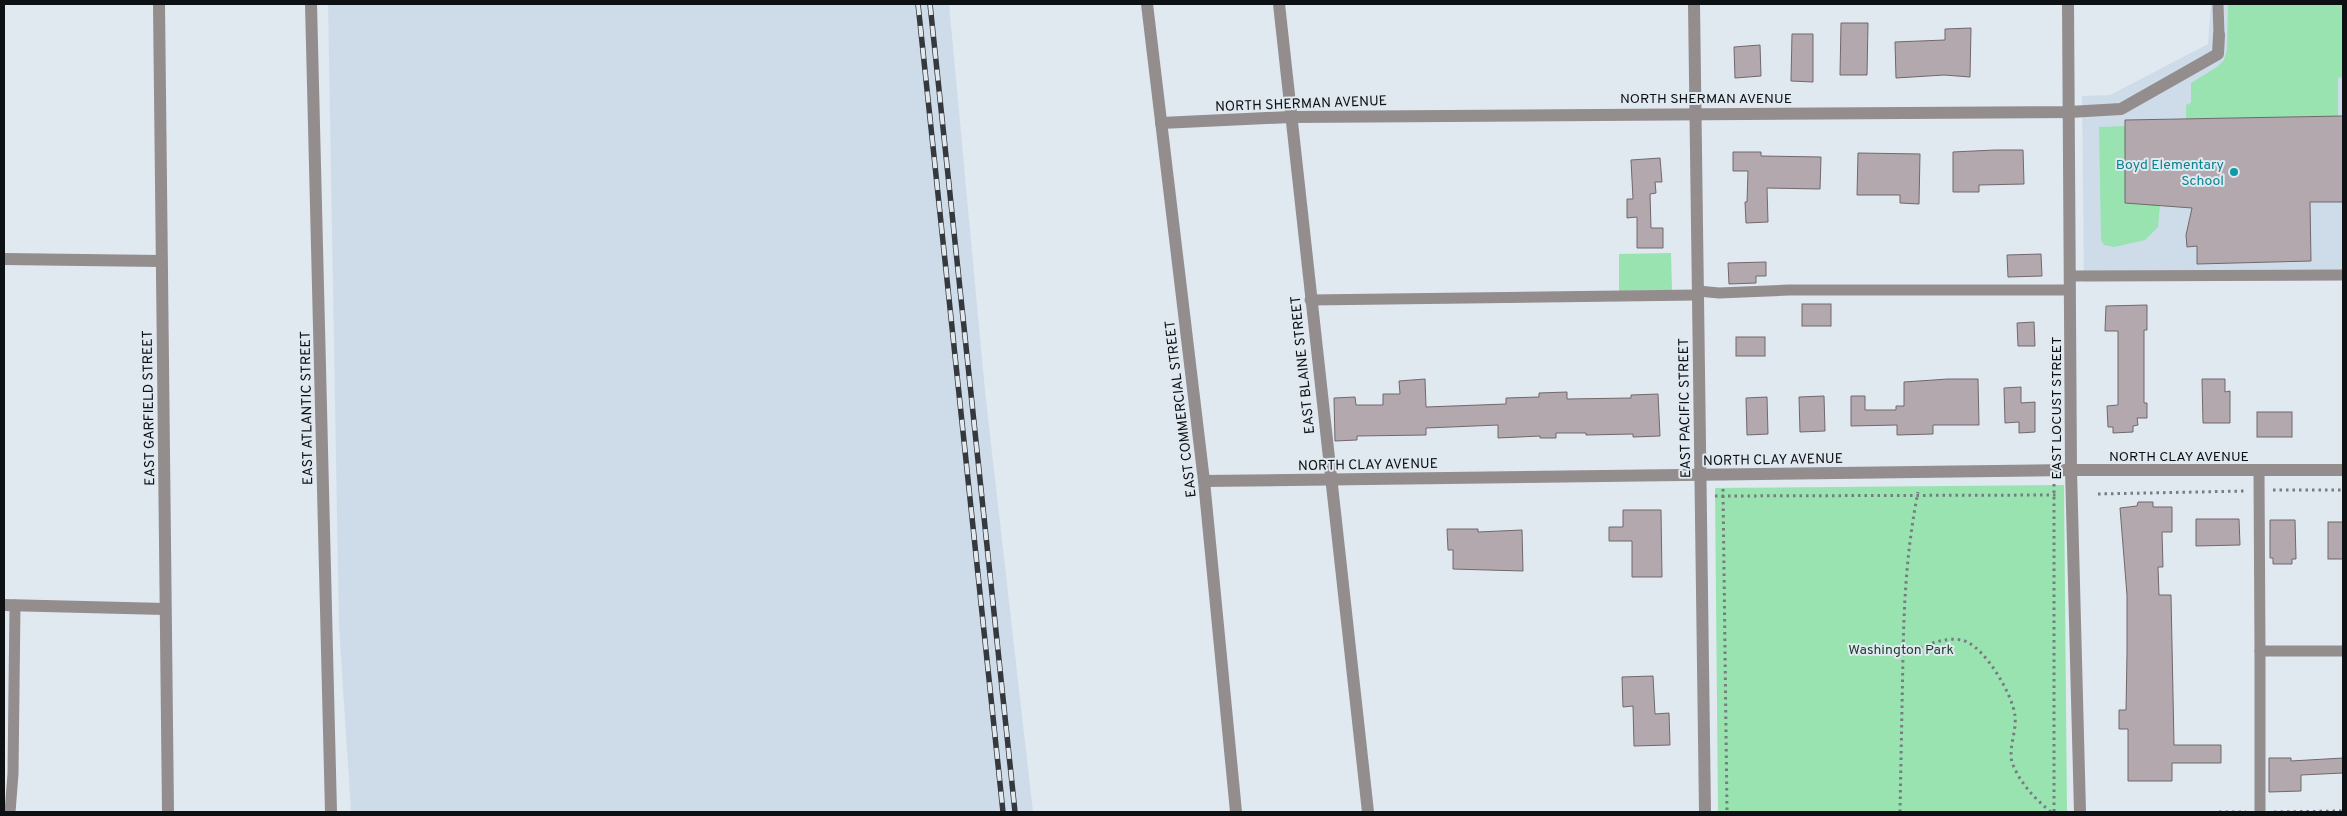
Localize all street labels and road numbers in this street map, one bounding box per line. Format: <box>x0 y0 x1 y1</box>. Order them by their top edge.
street label: NORTH SHERMAN AVENUE <box>1620 91 1792 108</box>
street label: NORTH SHERMAN AVENUE <box>1215 93 1387 116</box>
street label: EAST BLAINE STREET <box>1288 295 1319 435</box>
street label: EAST COMMERCIAL STREET <box>1162 319 1201 498</box>
street label: EAST GARFIELD STREET <box>140 330 159 486</box>
street label: EAST ATLANTIC STREET <box>298 331 317 485</box>
street label: EAST LOCUST STREET <box>2049 337 2066 479</box>
street label: EAST PACIFIC STREET <box>1676 338 1695 478</box>
street label: NORTH CLAY AVENUE <box>2109 449 2249 466</box>
street label: NORTH CLAY AVENUE <box>1703 451 1843 470</box>
street label: NORTH CLAY AVENUE <box>1298 456 1438 475</box>

